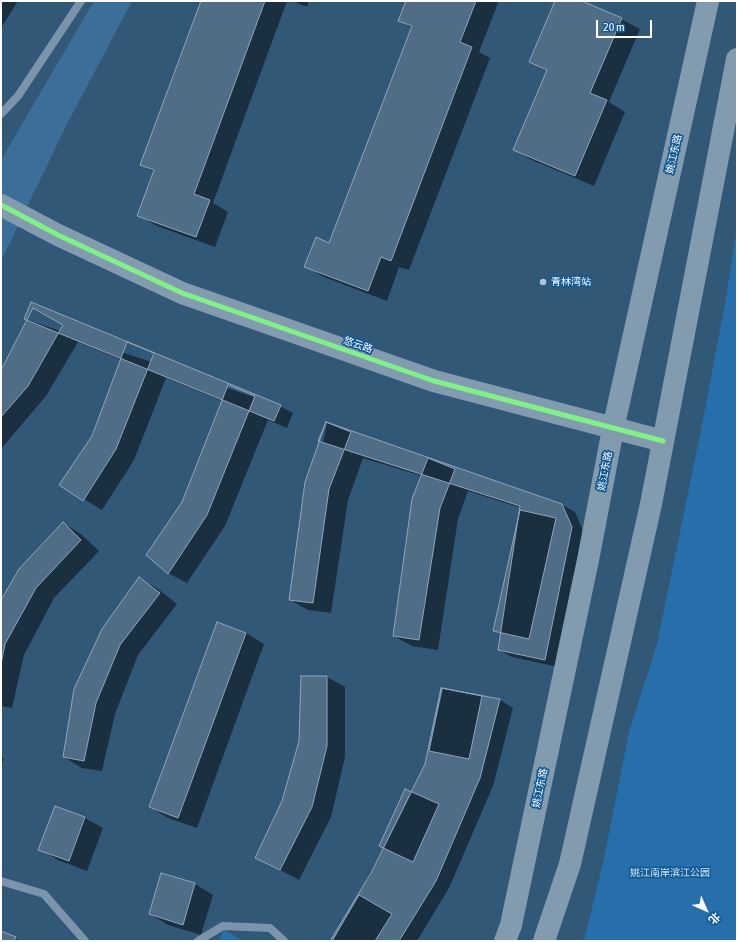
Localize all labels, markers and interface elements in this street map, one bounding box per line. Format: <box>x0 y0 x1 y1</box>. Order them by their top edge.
scale bar <box>598 12 654 38</box>
text: 20 m <box>603 20 625 34</box>
street label: 姚江东路 <box>664 133 684 175</box>
place label: 青林湾站 <box>551 276 591 288</box>
marker: 青林湾站 <box>538 277 548 287</box>
street label: 悠云路 <box>342 334 374 356</box>
street label: 姚江东路 <box>595 450 615 492</box>
street label: 姚江东路 <box>530 767 550 809</box>
park label: 姚江南岸滨江公园 <box>630 867 710 879</box>
north arrow <box>686 890 726 930</box>
text: 北 <box>706 910 723 927</box>

